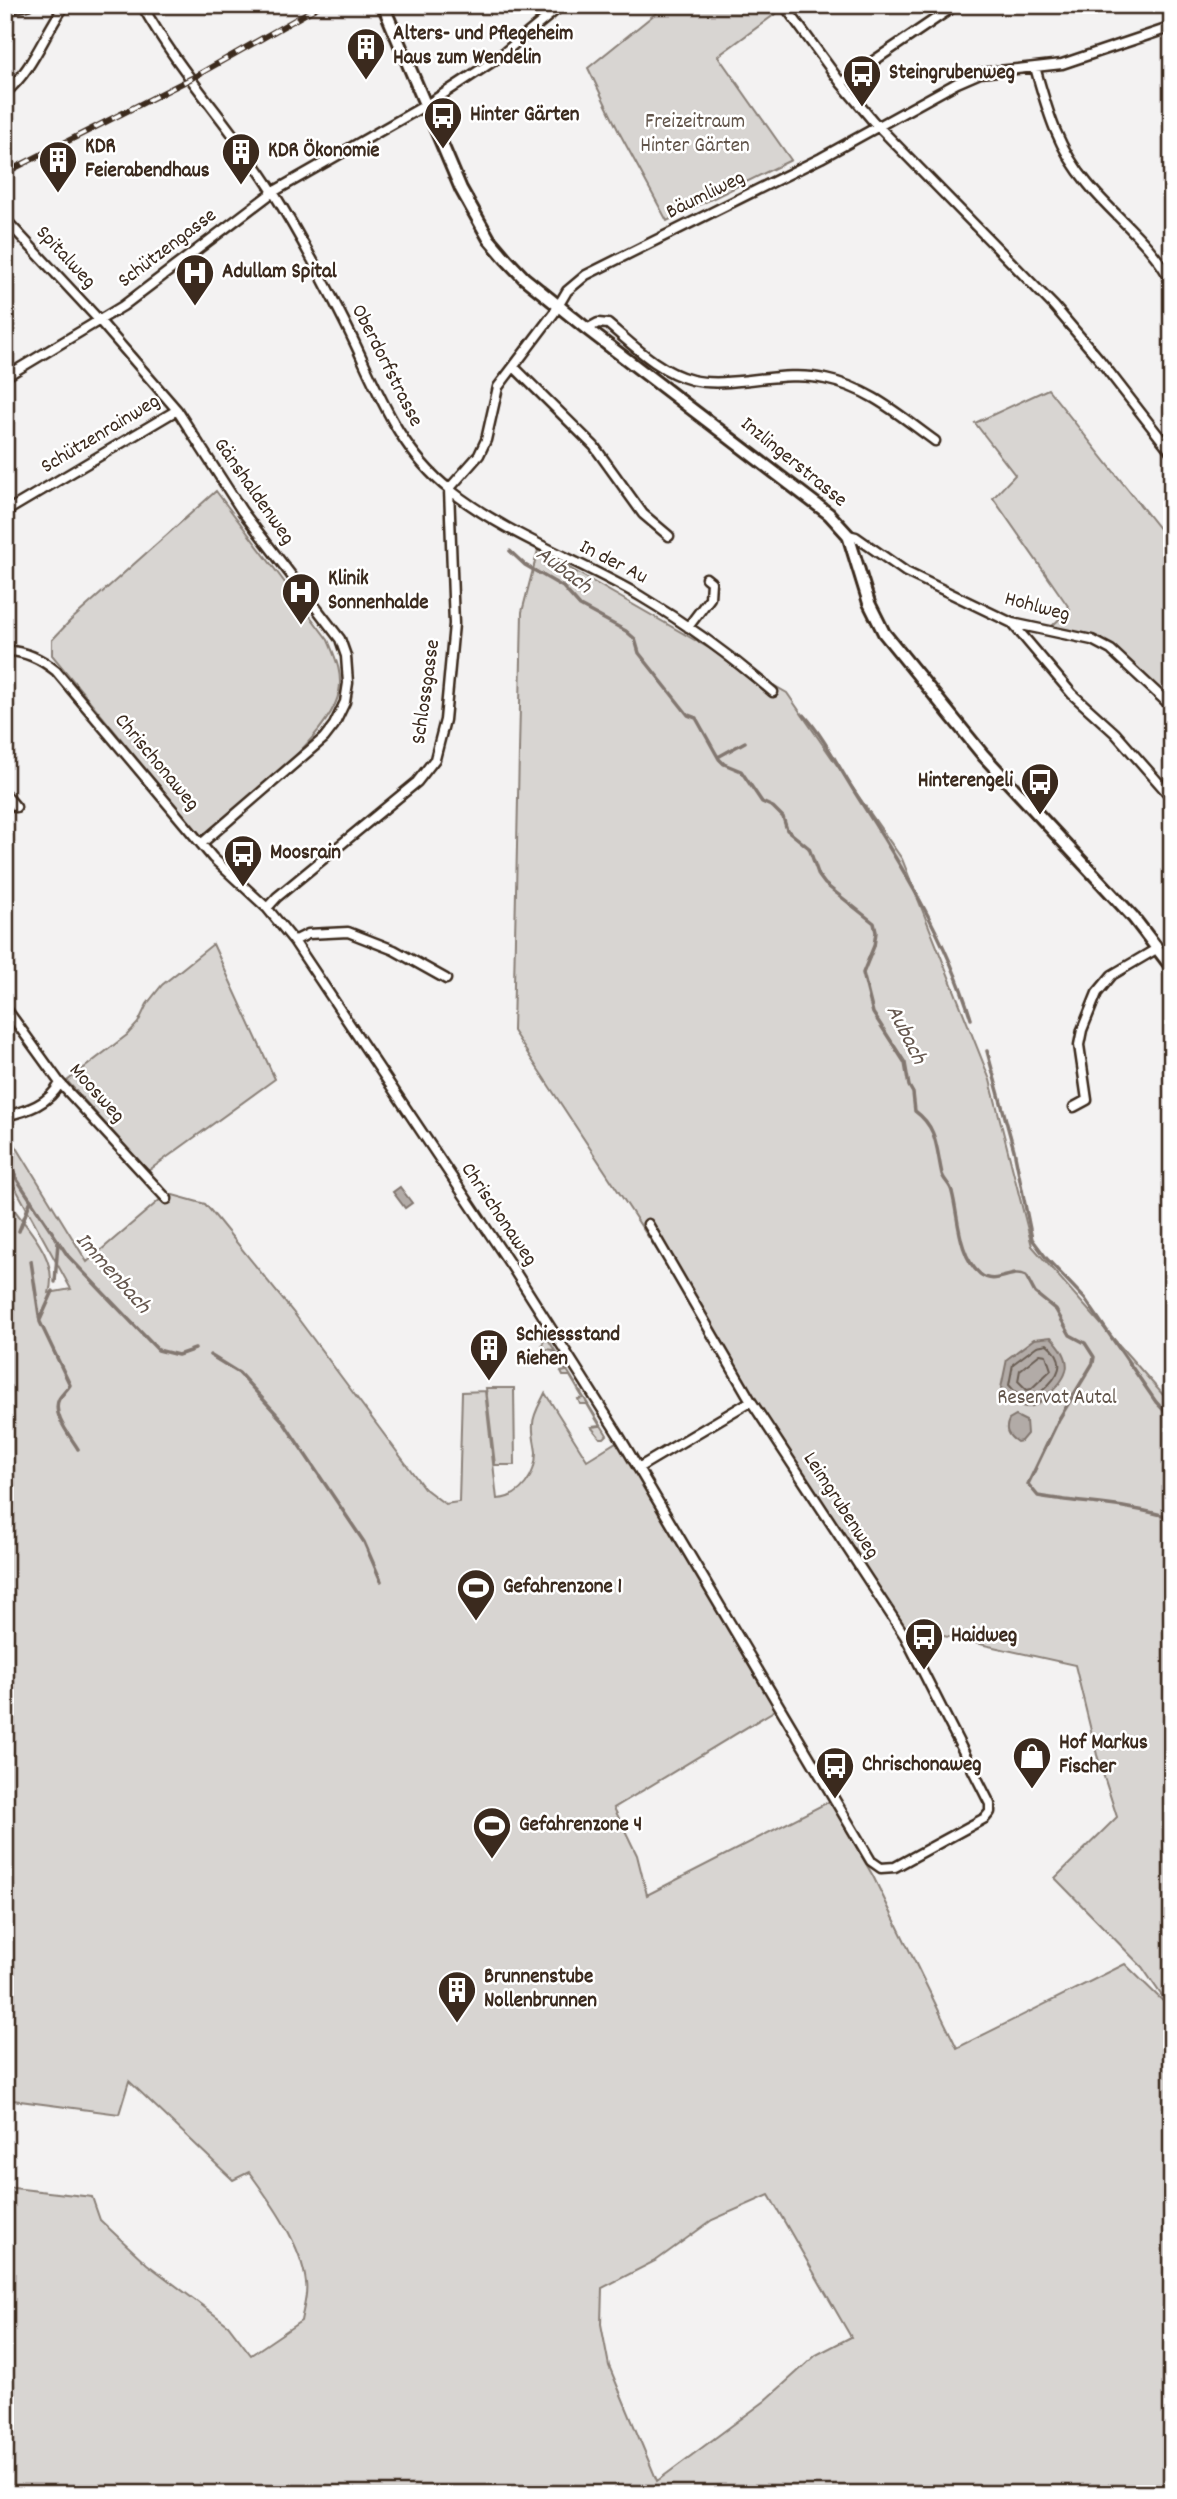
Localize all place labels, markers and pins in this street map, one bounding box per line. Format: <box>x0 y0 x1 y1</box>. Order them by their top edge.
place label: Alters- und Pflegeheim Haus zum Wendelin <box>393 20 573 74</box>
building icon: Alters- und Pflegeheim Haus zum Wendelin <box>345 26 387 81</box>
bus stop icon: Steingrubenweg <box>841 53 883 108</box>
place label: Steingrubenweg <box>889 59 1015 89</box>
bus stop icon: Hinter Gärten <box>422 95 464 150</box>
place label: Hinter Gärten <box>470 101 580 131</box>
building icon: KDR Ökonomie <box>220 131 262 186</box>
place label: KDR Feierabendhaus <box>85 133 210 187</box>
place label: KDR Ökonomie <box>268 137 380 167</box>
building icon: KDR Feierabendhaus <box>37 139 79 194</box>
hospital icon: Adullam Spital <box>174 252 216 307</box>
place label: Adullam Spital <box>222 258 338 288</box>
place label: Klinik Sonnenhalde <box>328 565 429 619</box>
hospital icon: Klinik Sonnenhalde <box>280 571 322 626</box>
bus stop icon: Hinterengeli <box>1019 761 1061 816</box>
place label: Hinterengeli <box>918 767 1013 797</box>
bus stop icon: Moosrain <box>222 833 264 888</box>
place label: Moosrain <box>270 839 341 869</box>
place label: Schiessstand Riehen <box>516 1321 620 1375</box>
building icon: Schiessstand Riehen <box>468 1327 510 1382</box>
sports icon: Gefahrenzone 1 <box>455 1567 497 1622</box>
place label: Gefahrenzone 1 <box>503 1573 622 1603</box>
bus stop icon: Haidweg <box>903 1616 945 1671</box>
place label: Haidweg <box>951 1622 1017 1652</box>
place label: Hof Markus Fischer <box>1059 1729 1148 1783</box>
shop icon: Hof Markus Fischer <box>1011 1735 1053 1790</box>
bus stop icon: Chrischonaweg <box>814 1745 856 1800</box>
place label: Chrischonaweg <box>862 1751 981 1781</box>
sports icon: Gefahrenzone 4 <box>471 1805 513 1860</box>
place label: Gefahrenzone 4 <box>519 1811 642 1841</box>
place label: Brunnenstube Nollenbrunnen <box>484 1963 597 2017</box>
building icon: Brunnenstube Nollenbrunnen <box>436 1969 478 2024</box>

